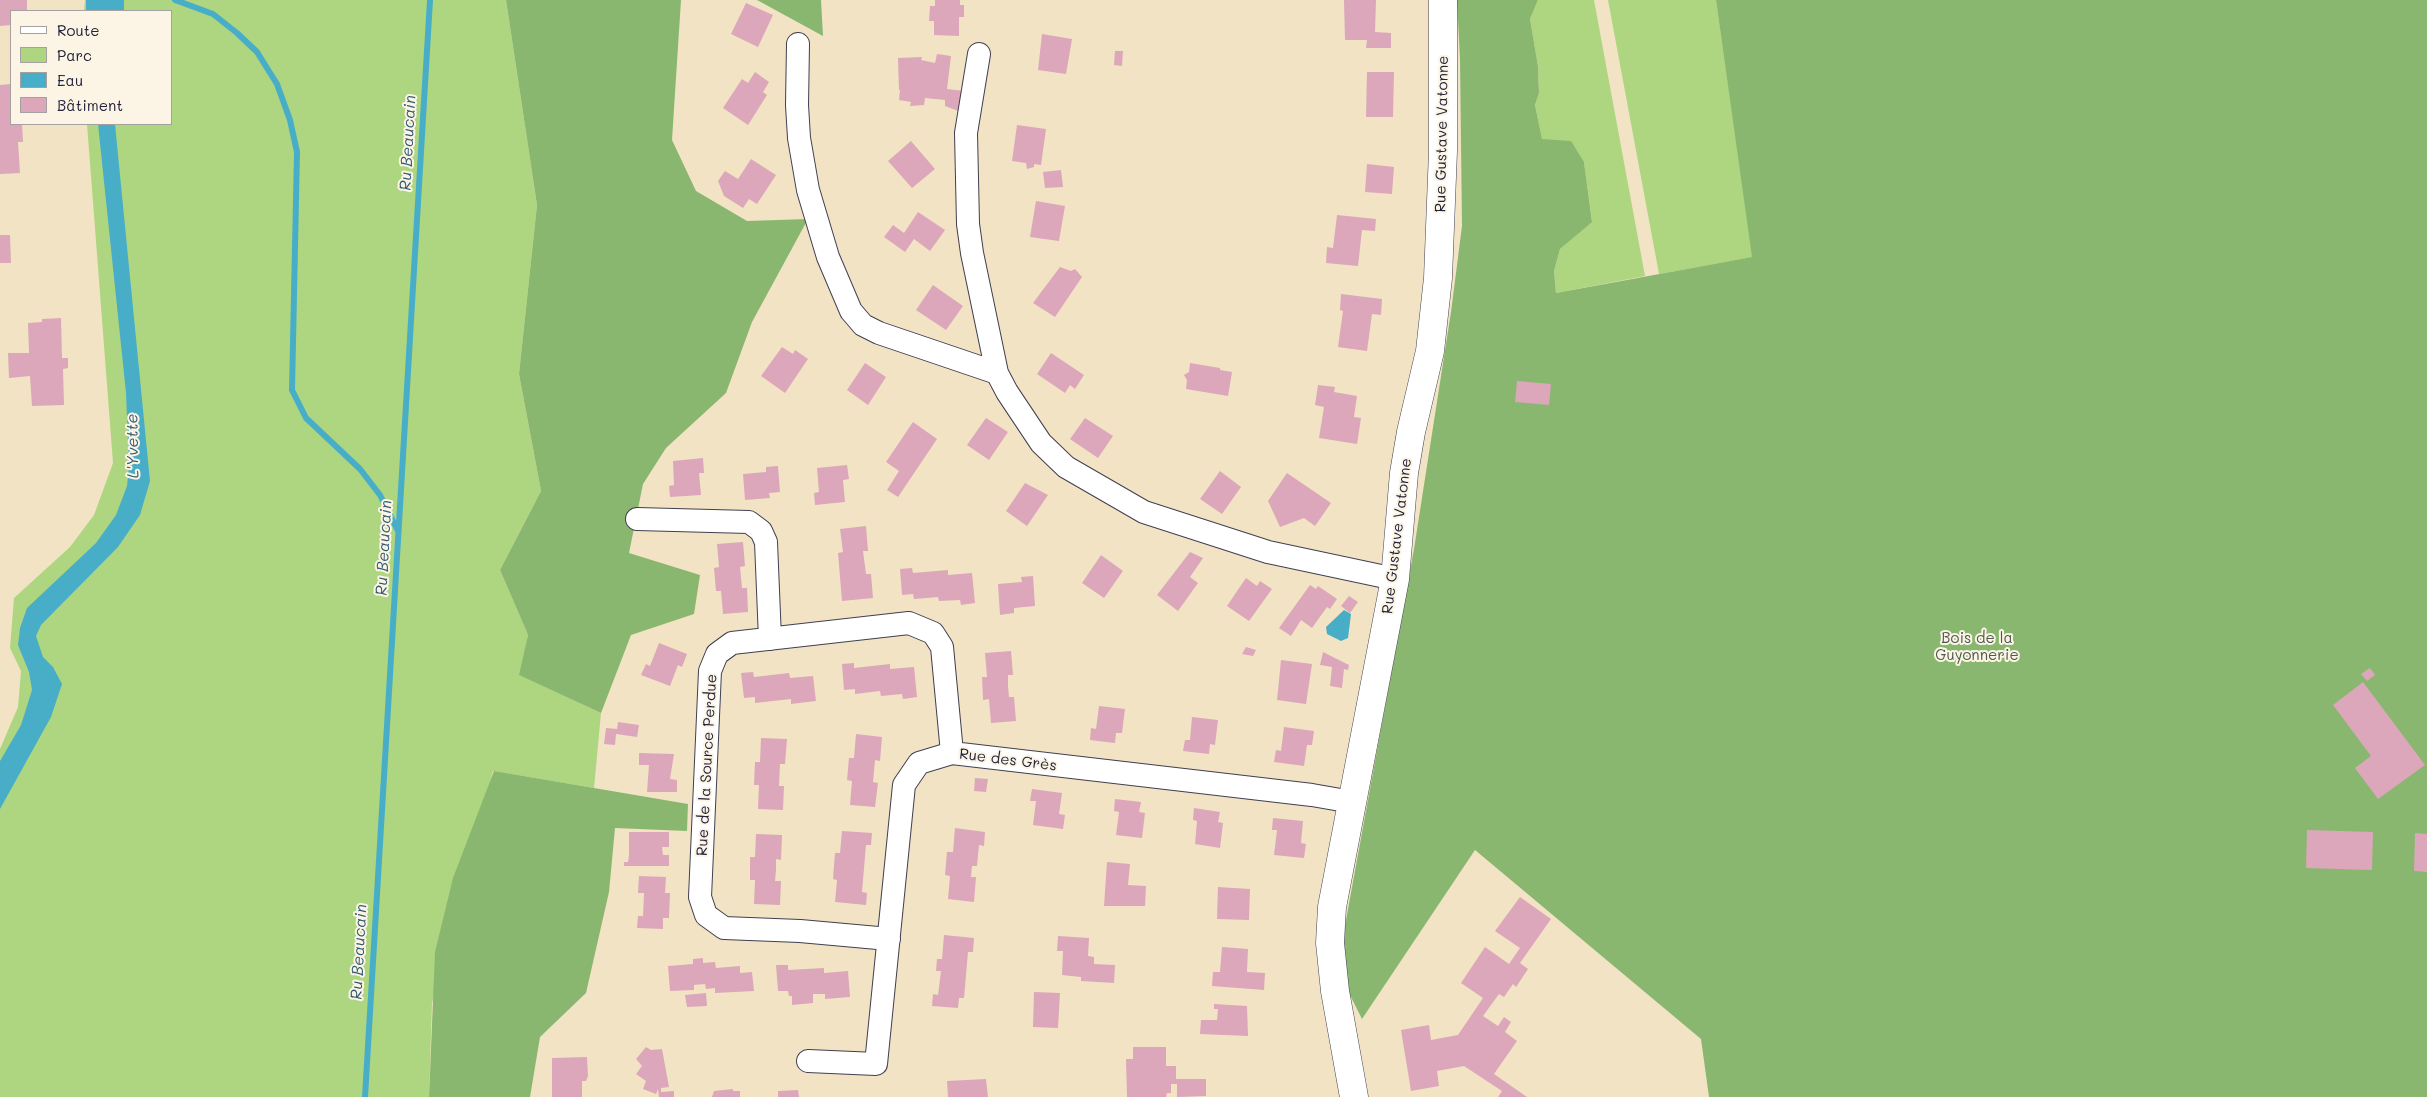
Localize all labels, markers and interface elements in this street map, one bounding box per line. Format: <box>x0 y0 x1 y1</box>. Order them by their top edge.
legend <box>10 10 172 125</box>
text: Route <box>57 20 100 40</box>
text: Parc <box>57 45 92 65</box>
street label: Rue Gustave Vatonne <box>1432 55 1452 213</box>
text: Eau <box>57 70 83 90</box>
text: Bâtiment <box>57 95 123 115</box>
water label: Ru Beaucain <box>396 95 420 191</box>
water label: L'Yvette <box>123 413 143 479</box>
street label: Rue Gustave Vatonne <box>1379 457 1415 615</box>
water label: Ru Beaucain <box>372 500 396 596</box>
park label: Bois de la Guyonnerie <box>1935 629 2019 664</box>
street label: Rue de la Source Perdue <box>693 673 721 857</box>
street label: Rue des Grès <box>958 745 1058 775</box>
water label: Ru Beaucain <box>347 904 371 1000</box>

